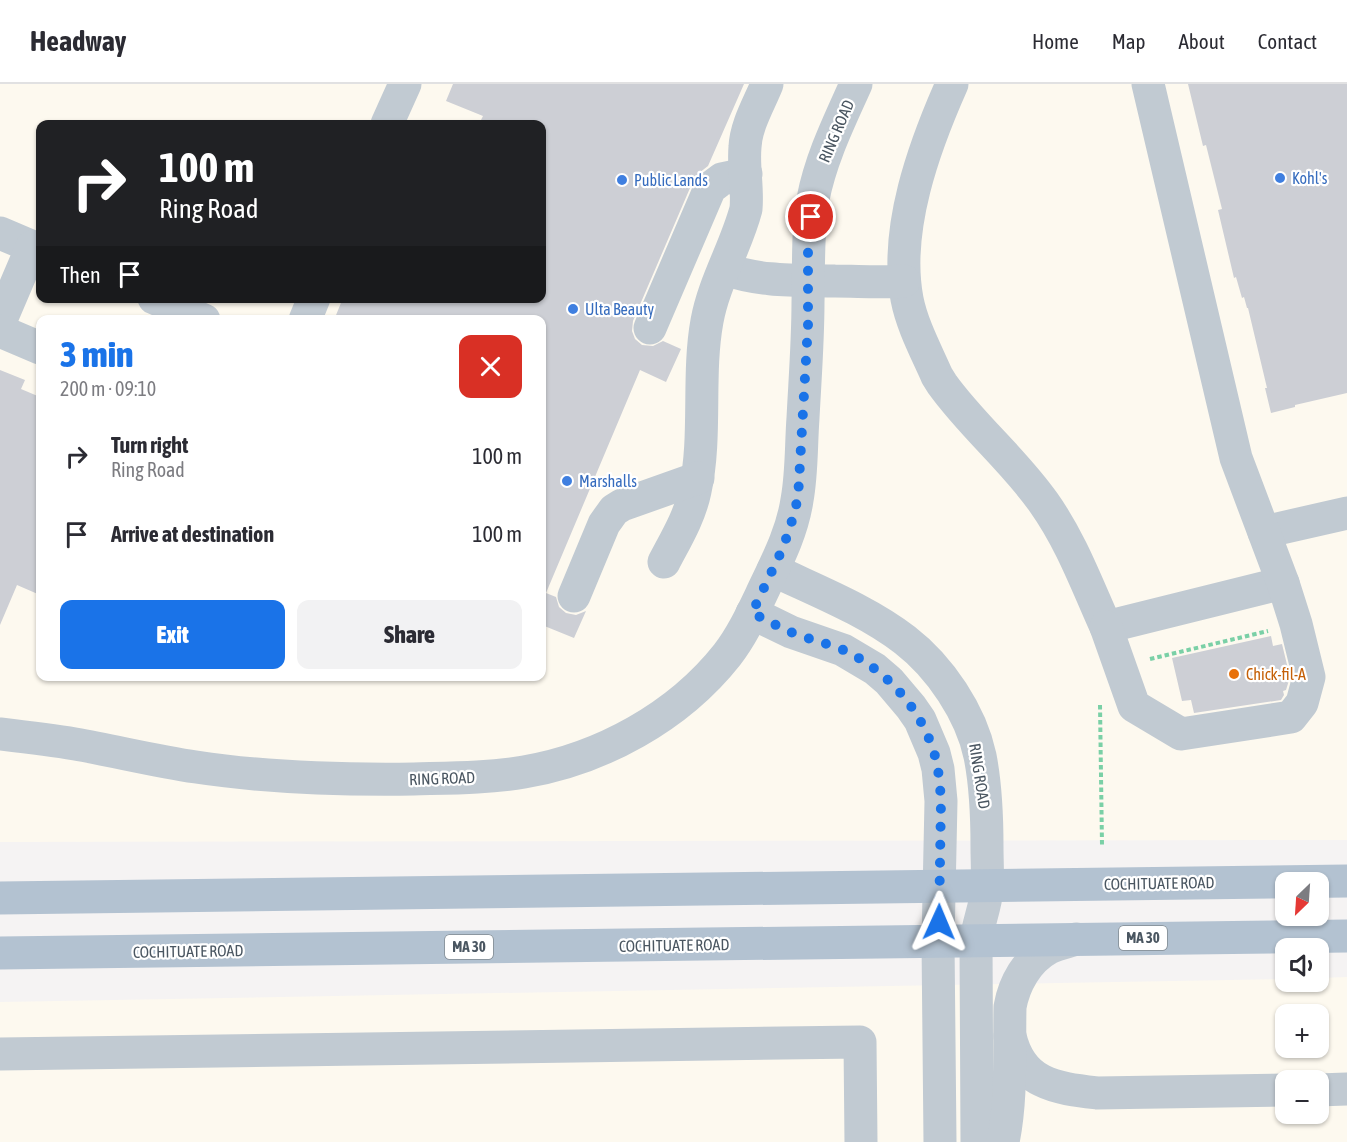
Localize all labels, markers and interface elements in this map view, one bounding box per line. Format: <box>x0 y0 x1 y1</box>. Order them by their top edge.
text: Headway <box>30 25 126 57</box>
text: Home <box>1032 29 1079 53</box>
text: Map <box>1112 29 1146 53</box>
text: About <box>1179 29 1225 53</box>
text: Contact <box>1258 29 1317 53</box>
street label: RING ROAD <box>815 97 857 165</box>
text: 100 m <box>159 143 254 191</box>
icon: right <box>60 144 138 222</box>
place label: Kohl's <box>1292 169 1328 187</box>
place label: Public Lands <box>634 171 708 189</box>
marker: Kohl's <box>1273 171 1287 185</box>
marker: Public Lands <box>615 173 629 187</box>
pin <box>785 191 836 242</box>
text: Ring Road <box>159 193 259 224</box>
icon: arrive <box>794 200 827 233</box>
icon: arrive <box>113 258 146 291</box>
text: Then <box>60 262 101 288</box>
place label: Ulta Beauty <box>585 300 655 319</box>
marker: Ulta Beauty <box>566 302 580 316</box>
text: 3 min <box>60 333 134 375</box>
button: close <box>459 335 522 398</box>
text: 200 m · 09:10 <box>60 377 156 400</box>
text: Turn right <box>111 432 188 458</box>
icon: right <box>60 440 93 473</box>
text: 100 m <box>472 443 522 469</box>
text: Ring Road <box>111 458 185 481</box>
place label: Marshalls <box>579 472 637 490</box>
marker: Marshalls <box>560 474 574 488</box>
icon: arrive <box>60 518 93 551</box>
text: Arrive at destination <box>111 521 274 547</box>
text: 100 m <box>472 521 522 547</box>
button: Exit <box>60 600 285 669</box>
button: Share <box>297 600 522 669</box>
place label: Chick-fil-A <box>1246 665 1306 683</box>
marker: Chick-fil-A <box>1227 667 1241 681</box>
street label: RING ROAD <box>966 742 994 810</box>
street label: RING ROAD <box>409 768 475 788</box>
north arrow <box>1275 872 1329 926</box>
map controls <box>1275 872 1329 1124</box>
street label: COCHITUATE ROAD <box>1104 873 1214 893</box>
position arrow <box>907 890 971 954</box>
road number: MA 30 <box>1119 926 1167 950</box>
road number: MA 30 <box>445 935 493 959</box>
street label: COCHITUATE ROAD <box>619 935 729 955</box>
button: sound <box>1275 938 1329 992</box>
street label: COCHITUATE ROAD <box>133 941 243 961</box>
button: + <box>1275 1004 1329 1058</box>
button: − <box>1275 1070 1329 1124</box>

